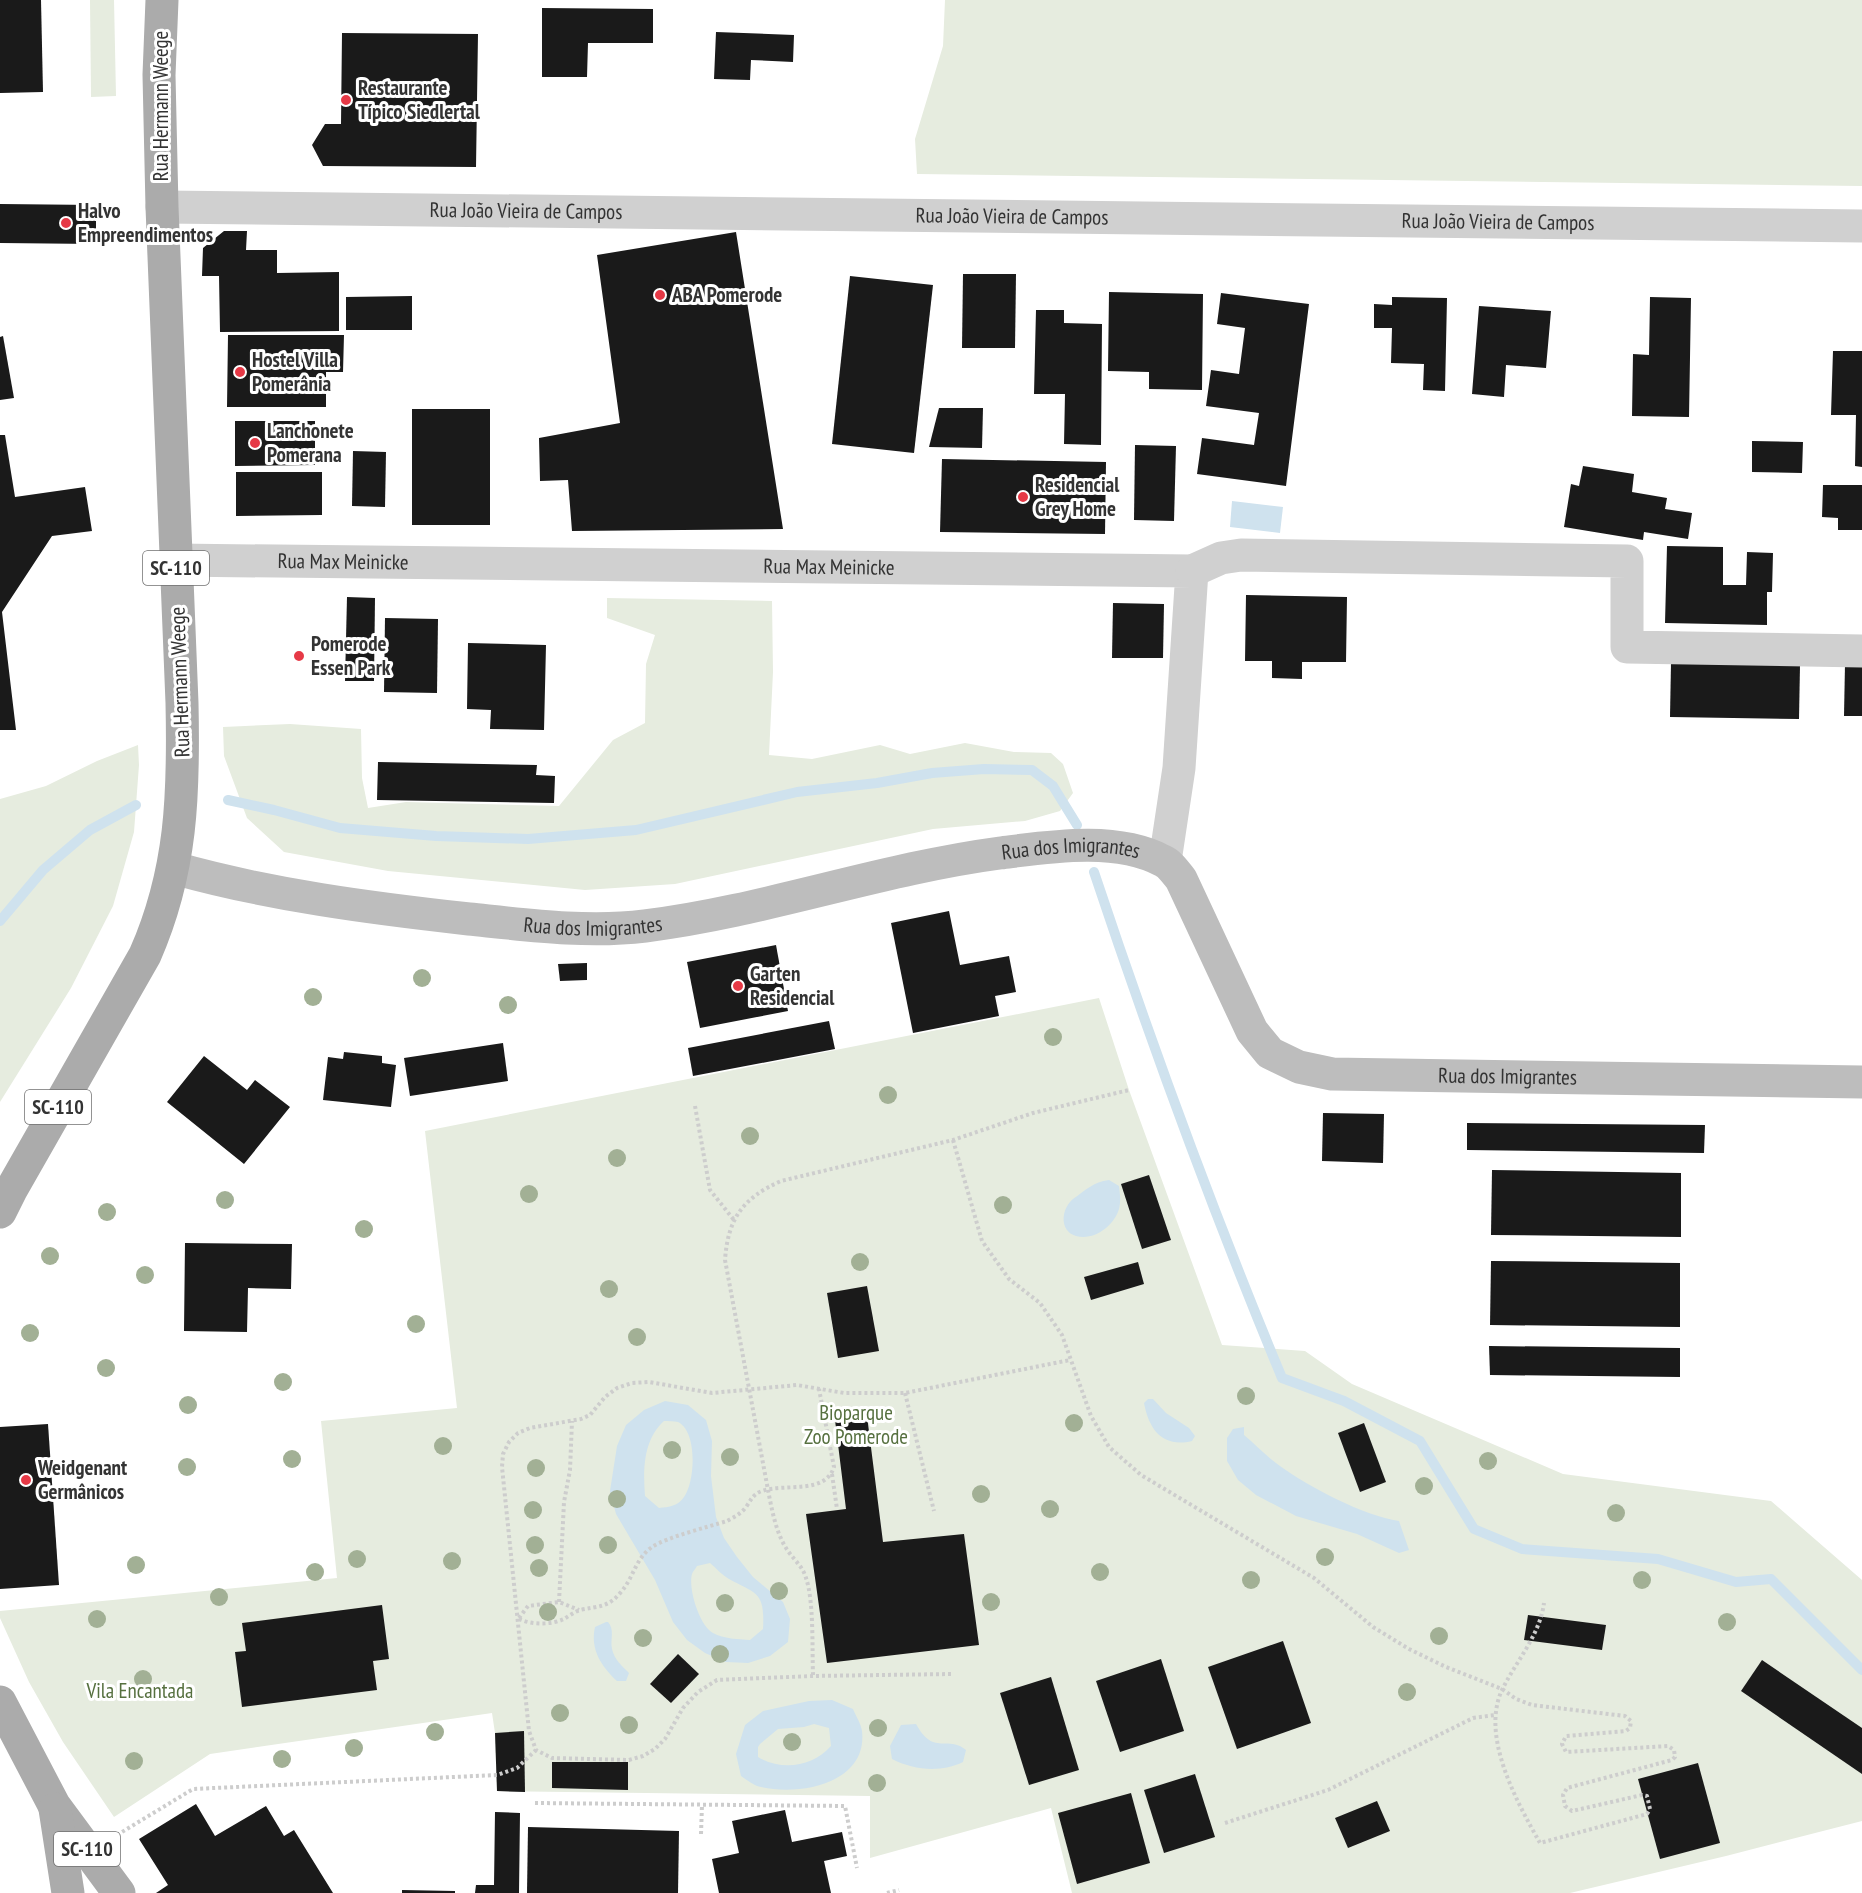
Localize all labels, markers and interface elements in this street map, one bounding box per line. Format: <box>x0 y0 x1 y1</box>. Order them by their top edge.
street label: Rua Hermann Weege <box>147 31 174 181</box>
place label: Restaurante Típico Siedlertal <box>358 74 481 125</box>
marker: Restaurante Típico Siedlertal <box>339 93 353 107</box>
street label: Rua João Vieira de Campos <box>429 196 623 225</box>
place label: Halvo Empreendimentos <box>78 197 213 248</box>
street label: Rua João Vieira de Campos <box>915 201 1109 231</box>
street label: Rua João Vieira de Campos <box>1401 207 1594 236</box>
marker: Halvo Empreendimentos <box>59 216 73 230</box>
place label: ABA Pomerode <box>671 281 782 308</box>
marker: ABA Pomerode <box>653 288 667 302</box>
place label: Hostel Villa Pomerânia <box>252 346 338 397</box>
marker: Hostel Villa Pomerânia <box>233 365 247 379</box>
place label: Lanchonete Pomerana <box>267 417 354 468</box>
marker: Lanchonete Pomerana <box>248 436 262 450</box>
place label: Residencial Grey Home <box>1035 471 1120 522</box>
marker: Residencial Grey Home <box>1016 490 1030 504</box>
street label: Rua Max Meinicke <box>277 547 409 576</box>
road number: SC-110 <box>143 551 209 585</box>
street label: Rua Max Meinicke <box>763 552 895 581</box>
street label: Rua Hermann Weege <box>163 606 196 758</box>
place label: Pomerode Essen Park <box>311 630 391 681</box>
marker: Pomerode Essen Park <box>292 649 306 663</box>
street label: Rua dos Imigrantes <box>1000 831 1143 866</box>
street label: Rua dos Imigrantes <box>522 910 664 942</box>
place label: Garten Residencial <box>750 960 835 1011</box>
marker: Garten Residencial <box>731 979 745 993</box>
street label: Rua dos Imigrantes <box>1438 1062 1577 1091</box>
road number: SC-110 <box>25 1090 91 1124</box>
park label: Bioparque Zoo Pomerode <box>804 1399 908 1450</box>
place label: Weidgenant Germânicos <box>37 1454 127 1505</box>
marker: Weidgenant Germânicos <box>19 1473 33 1487</box>
park label: Vila Encantada <box>85 1677 194 1704</box>
road number: SC-110 <box>54 1832 120 1866</box>

